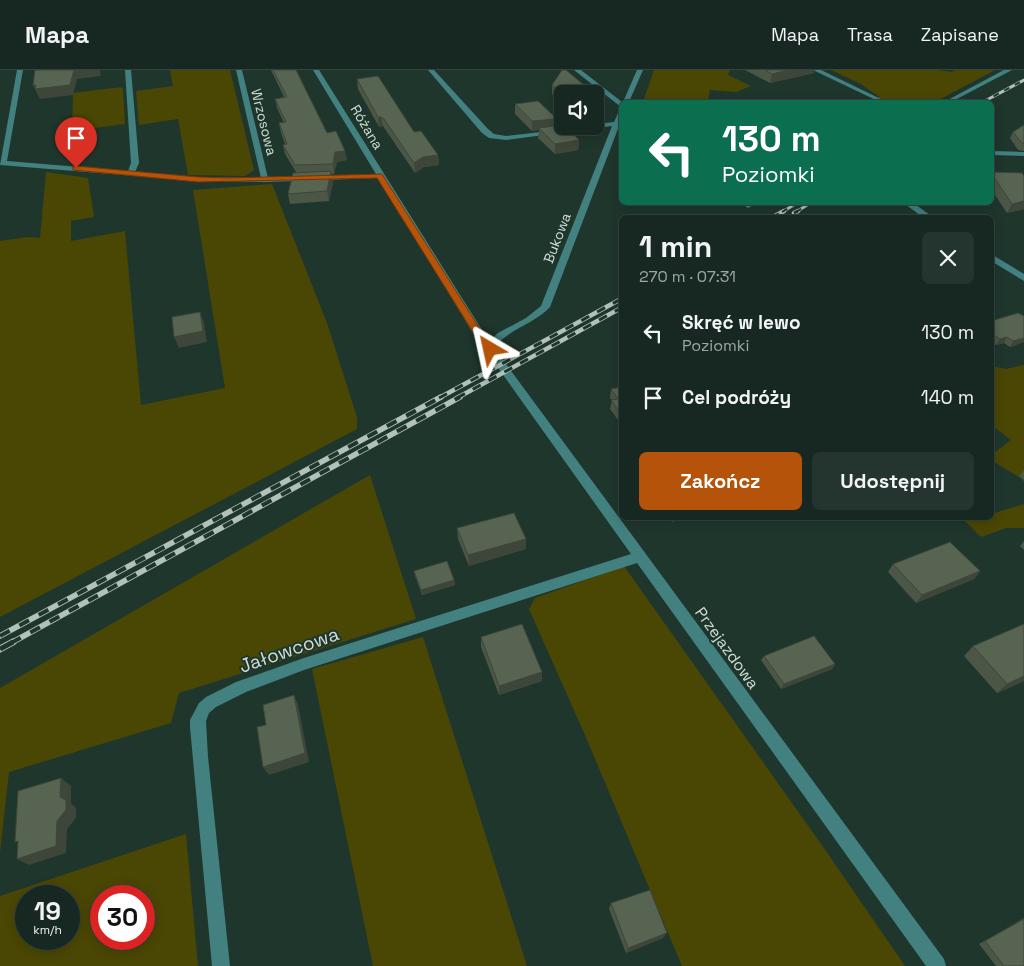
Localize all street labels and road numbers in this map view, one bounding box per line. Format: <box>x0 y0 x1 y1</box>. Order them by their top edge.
street label: Wrzosowa <box>247 87 281 157</box>
street label: Różana <box>347 101 387 153</box>
street label: Bukowa <box>539 210 575 266</box>
street label: Przejazdowa <box>690 603 764 693</box>
street label: Jałowcowa <box>236 621 342 679</box>

